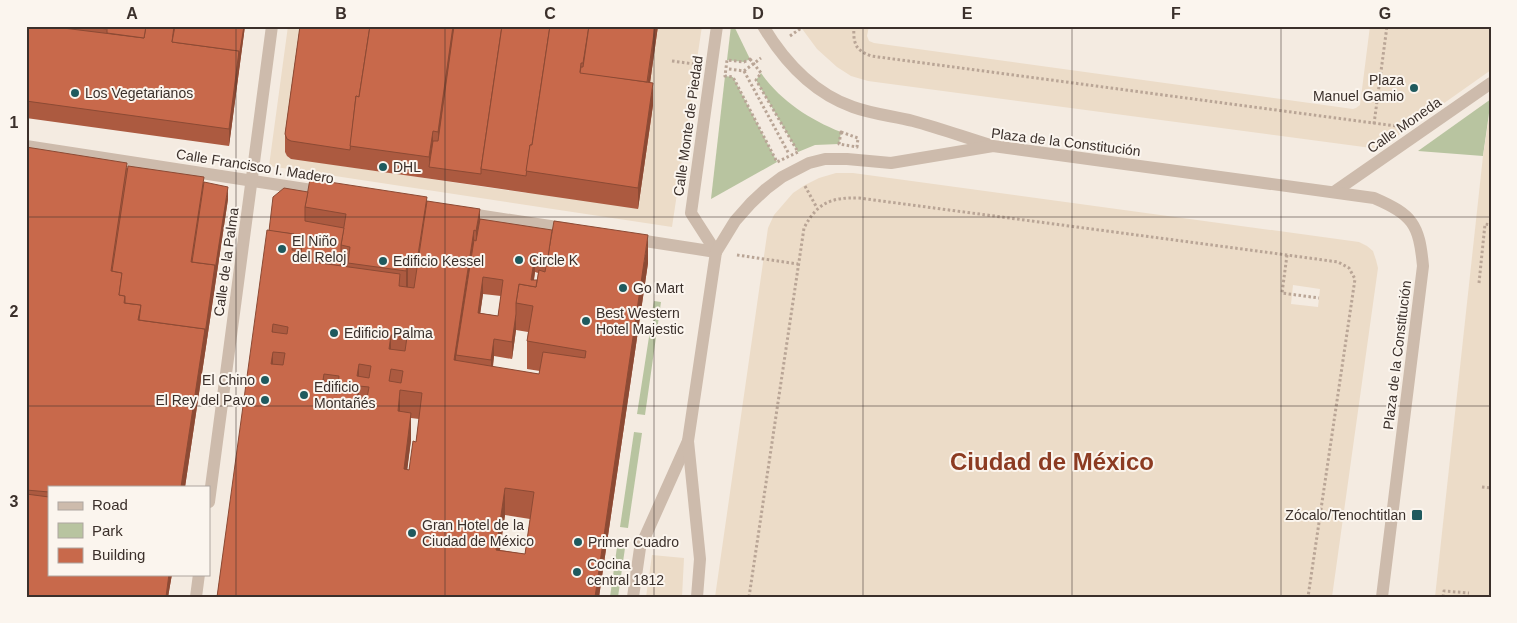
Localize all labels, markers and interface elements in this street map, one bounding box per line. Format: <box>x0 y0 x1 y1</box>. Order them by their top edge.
text: A <box>126 5 138 22</box>
text: B <box>335 5 347 22</box>
text: C <box>544 5 556 22</box>
text: D <box>752 5 764 22</box>
text: E <box>962 5 973 22</box>
text: F <box>1171 5 1181 22</box>
text: G <box>1379 5 1391 22</box>
street label: Calle Monte de Piedad <box>670 55 706 197</box>
place label: Plaza Manuel Gamio <box>1313 72 1404 104</box>
marker: Plaza Manuel Gamio <box>1408 82 1420 94</box>
place label: Los Vegetarianos <box>85 85 193 101</box>
marker: Los Vegetarianos <box>69 87 81 99</box>
street label: Calle Moneda <box>1364 94 1444 156</box>
text: 1 <box>10 114 19 131</box>
street label: Plaza de la Constitución <box>990 125 1142 159</box>
street label: Calle Francisco I. Madero <box>175 146 335 186</box>
place label: DHL <box>393 159 421 175</box>
marker: DHL <box>377 161 389 173</box>
street label: Calle de la Palma <box>210 206 242 317</box>
place label: El Niño del Reloj <box>292 233 346 265</box>
marker: El Niño del Reloj <box>276 243 288 255</box>
place label: Circle K <box>529 252 579 268</box>
place label: Edificio Kessel <box>393 253 484 269</box>
marker: Circle K <box>513 254 525 266</box>
marker: Edificio Kessel <box>377 255 389 267</box>
street label: Plaza de la Constitución <box>1380 279 1414 431</box>
place label: Go Mart <box>633 280 684 296</box>
marker: Go Mart <box>617 282 629 294</box>
text: 2 <box>10 303 19 320</box>
place label: Best Western Hotel Majestic <box>596 305 684 337</box>
marker: Best Western Hotel Majestic <box>580 315 592 327</box>
place label: Edificio Palma <box>344 325 433 341</box>
marker: Edificio Palma <box>328 327 340 339</box>
place label: El Chino <box>202 372 255 388</box>
marker: El Chino <box>259 374 271 386</box>
place label: Edificio Montañés <box>314 379 375 411</box>
marker: Edificio Montañés <box>298 389 310 401</box>
place label: El Rey del Pavo <box>155 392 255 408</box>
marker: El Rey del Pavo <box>259 394 271 406</box>
district label: Ciudad de México <box>950 448 1154 475</box>
legend <box>48 486 210 576</box>
text: 3 <box>10 493 19 510</box>
text: Road <box>92 496 128 513</box>
place label: Zócalo/Tenochtitlan <box>1285 507 1406 523</box>
marker: Zócalo/Tenochtitlan <box>1410 508 1424 522</box>
place label: Gran Hotel de la Ciudad de México <box>422 517 534 549</box>
text: Park <box>92 522 123 539</box>
marker: Gran Hotel de la Ciudad de México <box>406 527 418 539</box>
place label: Primer Cuadro <box>588 534 679 550</box>
marker: Primer Cuadro <box>572 536 584 548</box>
text: Building <box>92 546 145 563</box>
place label: Cocina central 1812 <box>587 556 664 588</box>
marker: Cocina central 1812 <box>571 566 583 578</box>

